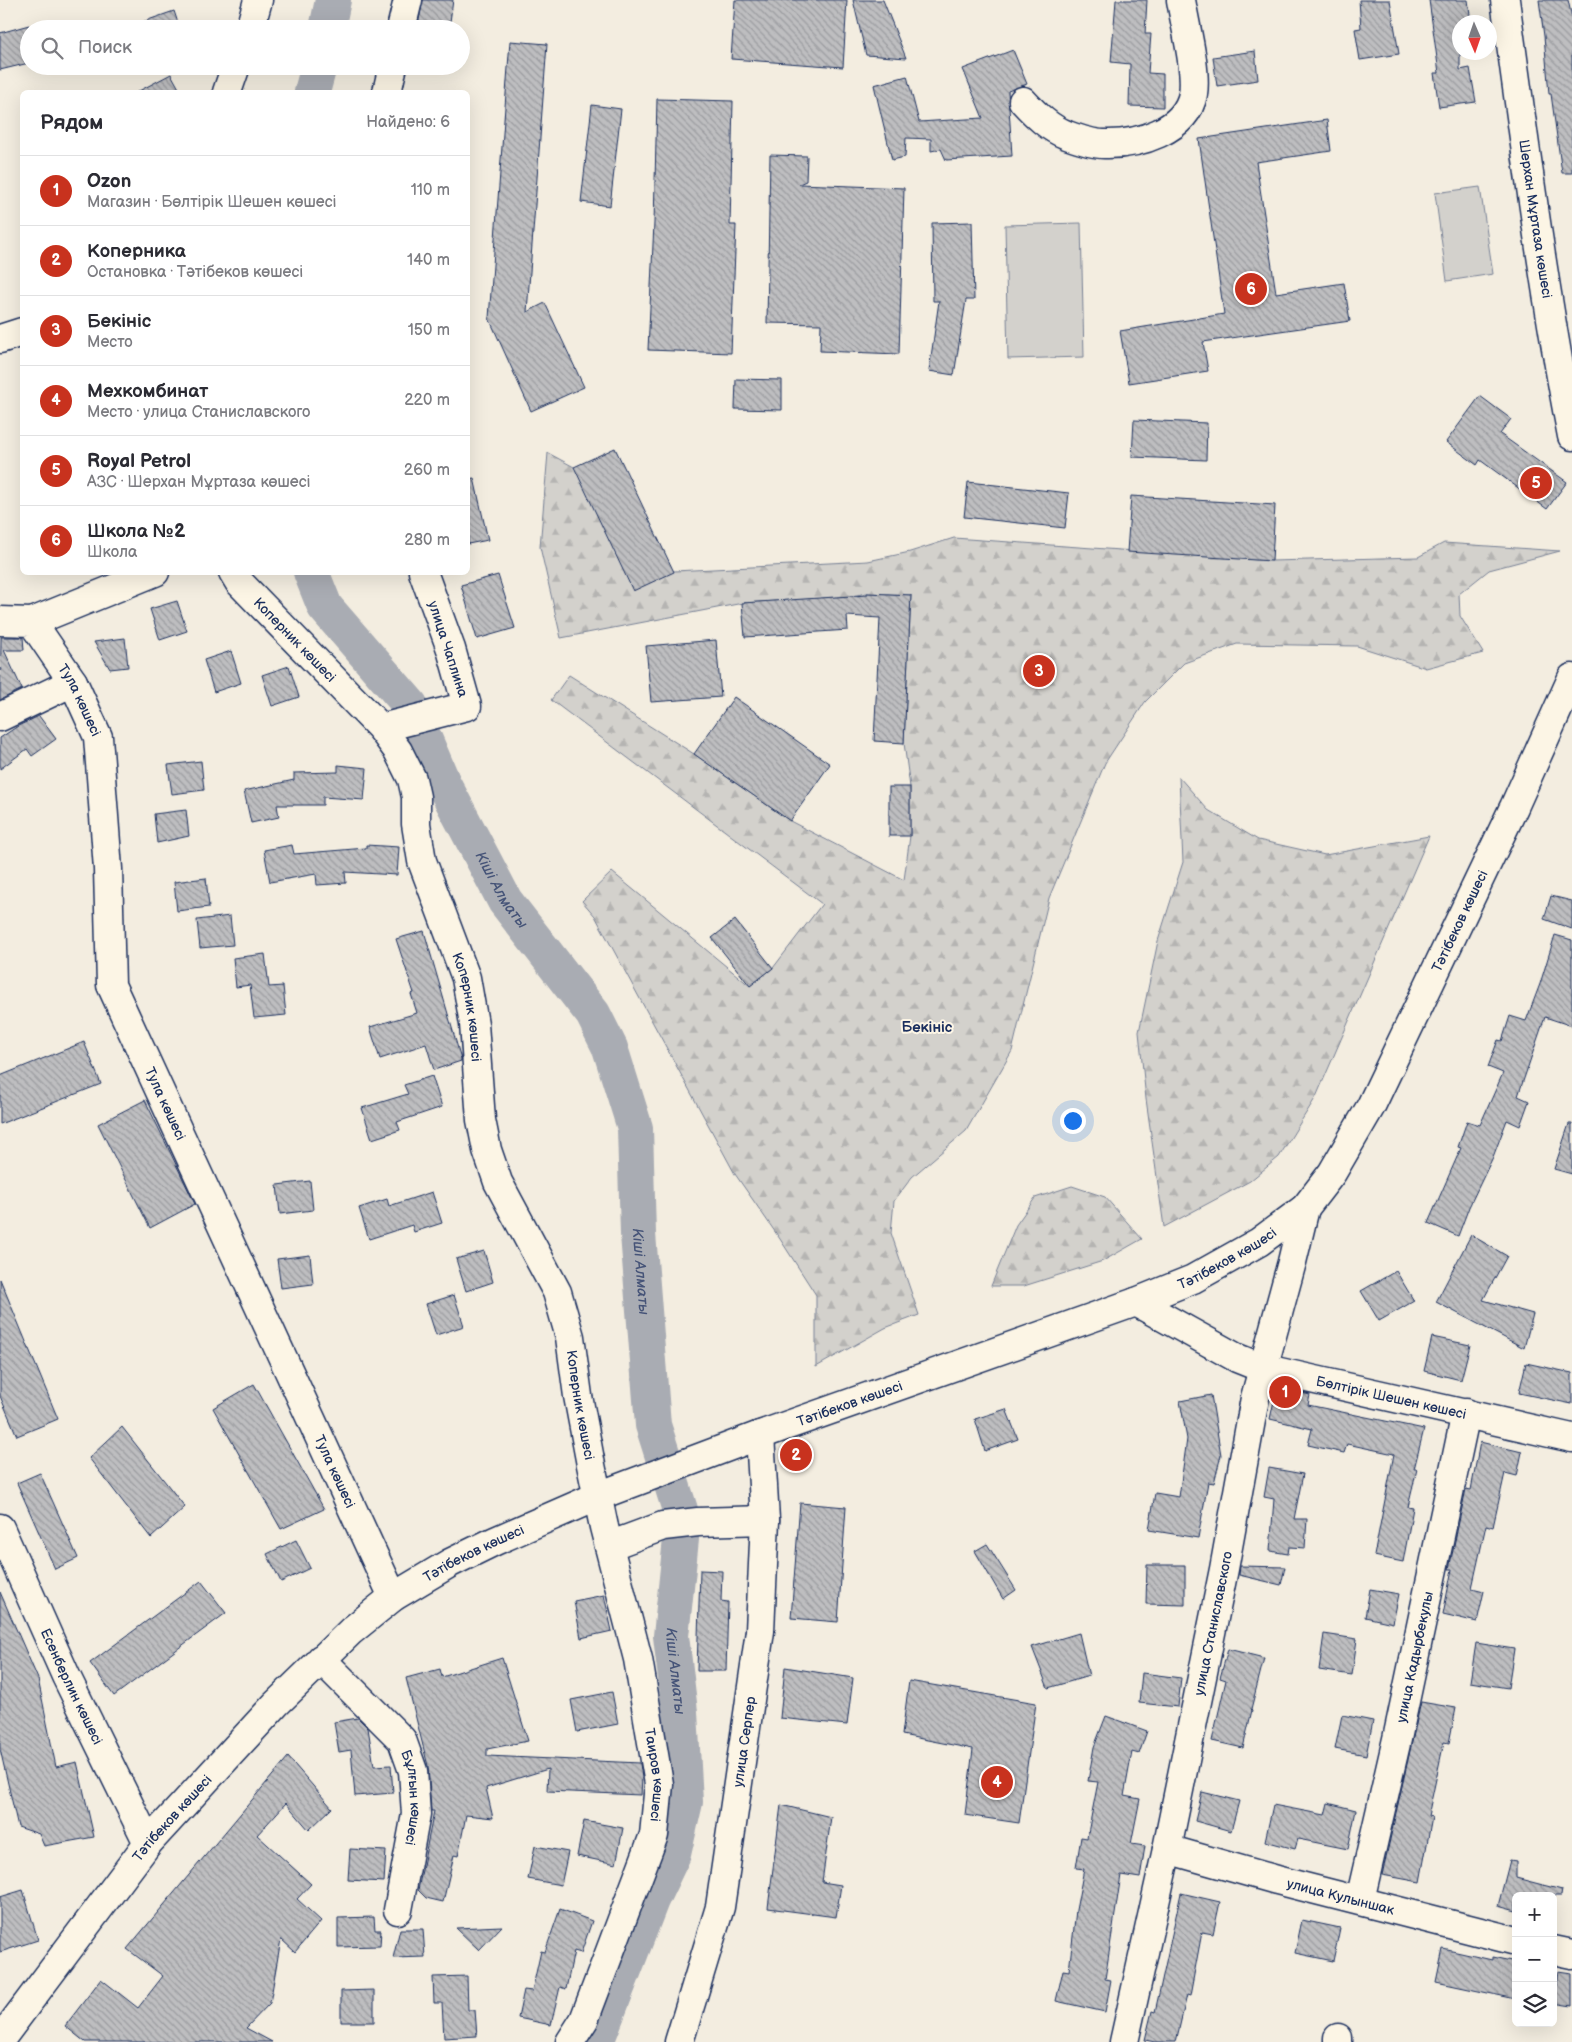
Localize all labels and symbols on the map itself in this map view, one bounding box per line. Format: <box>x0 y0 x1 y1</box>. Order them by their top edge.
north arrow <box>1452 15 1497 60</box>
street label: Шерхан Мұртаза көшесі <box>1516 138 1556 300</box>
pin: 6 <box>1235 270 1267 308</box>
pin: 5 <box>1520 464 1552 502</box>
street label: Коперник көшесі <box>250 594 340 685</box>
street label: улица Чаплина <box>424 599 472 700</box>
pin: 3 <box>1023 652 1055 690</box>
street label: Тула көшесі <box>55 661 105 739</box>
water label: Кіші Алматы <box>471 848 532 932</box>
street label: Тәтібеков көшесі <box>1428 867 1491 975</box>
street label: Коперник көшесі <box>449 950 485 1062</box>
district label: Бекініс <box>902 1018 953 1037</box>
street label: Тула көшесі <box>141 1064 190 1143</box>
your location <box>1060 1108 1086 1134</box>
street label: Тәтібеков көшесі <box>1175 1224 1280 1293</box>
water label: Кіші Алматы <box>628 1228 654 1316</box>
street label: Коперник көшесі <box>563 1349 598 1461</box>
street label: Бөлтірік Шешен көшесі <box>1315 1372 1468 1422</box>
pin: 1 <box>1269 1373 1301 1411</box>
street label: Тәтібеков көшесі <box>795 1377 905 1430</box>
street label: Тула көшесі <box>311 1432 359 1511</box>
pin: 2 <box>780 1436 812 1474</box>
street label: Тәтібеков көшесі <box>420 1521 527 1586</box>
street label: улица Станиславского <box>1190 1550 1236 1697</box>
street label: улица Кадырбекулы <box>1392 1590 1437 1724</box>
street label: Есенберлин көшесі <box>37 1626 107 1747</box>
water label: Кіші Алматы <box>661 1627 690 1715</box>
street label: улица Серпер <box>729 1695 759 1788</box>
street label: Таиров көшесі <box>641 1727 668 1823</box>
street label: Бұлғын көшесі <box>398 1747 425 1847</box>
pin: 4 <box>981 1763 1013 1801</box>
street label: Тәтібеков көшесі <box>129 1771 215 1865</box>
street label: улица Кулыншак <box>1285 1874 1397 1918</box>

